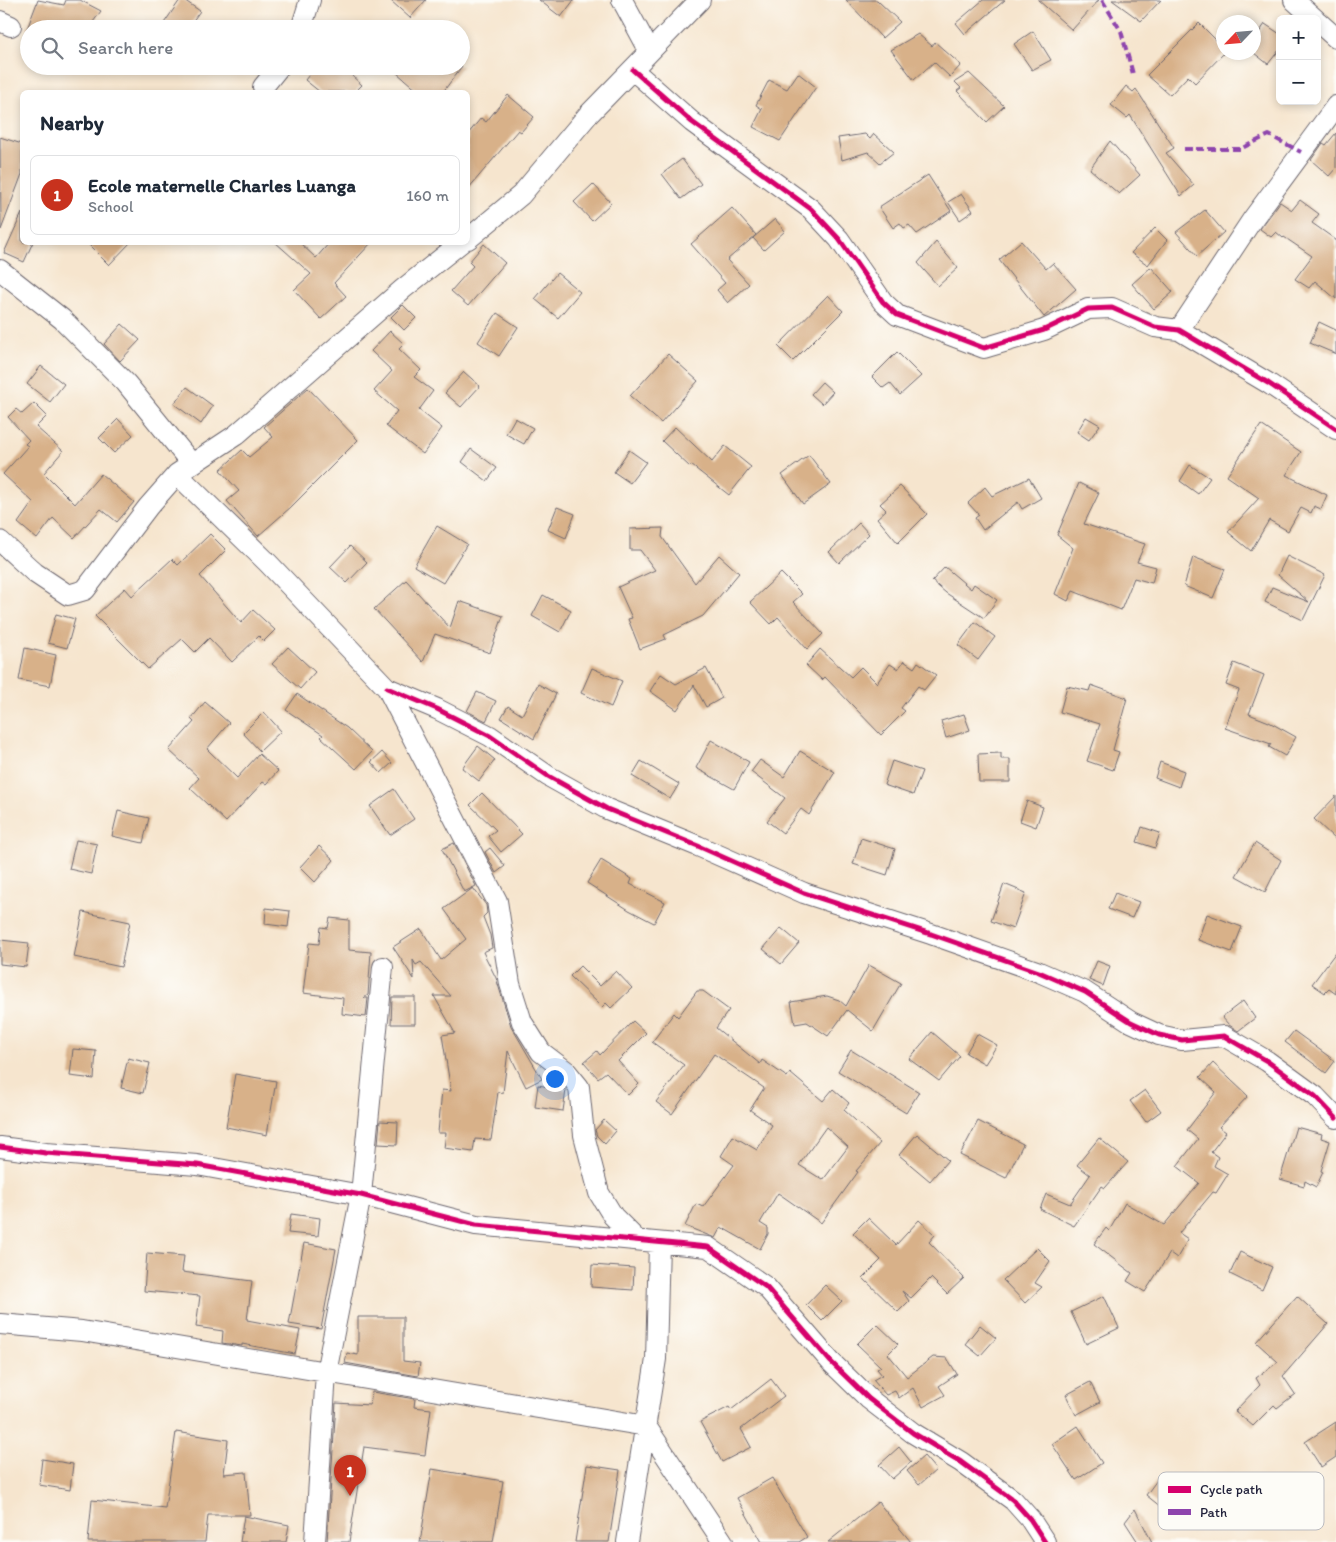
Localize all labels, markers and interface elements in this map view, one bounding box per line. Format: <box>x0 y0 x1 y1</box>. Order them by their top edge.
north arrow <box>1216 15 1261 60</box>
map controls <box>1276 15 1321 105</box>
button: + <box>1276 15 1321 60</box>
search box <box>20 20 470 75</box>
icon: search <box>38 34 66 62</box>
text: Search here <box>78 36 173 59</box>
button: − <box>1276 60 1321 105</box>
text: Nearby <box>40 110 104 135</box>
text: Ecole maternelle Charles Luanga <box>88 174 356 197</box>
text: 1 <box>53 186 61 205</box>
text: 160 m <box>406 186 449 205</box>
text: School <box>88 197 134 216</box>
your location <box>542 1066 568 1092</box>
pin: 1 <box>334 1455 366 1496</box>
legend <box>1158 1472 1324 1530</box>
text: Cycle path <box>1200 1481 1263 1498</box>
text: Path <box>1200 1504 1227 1521</box>

